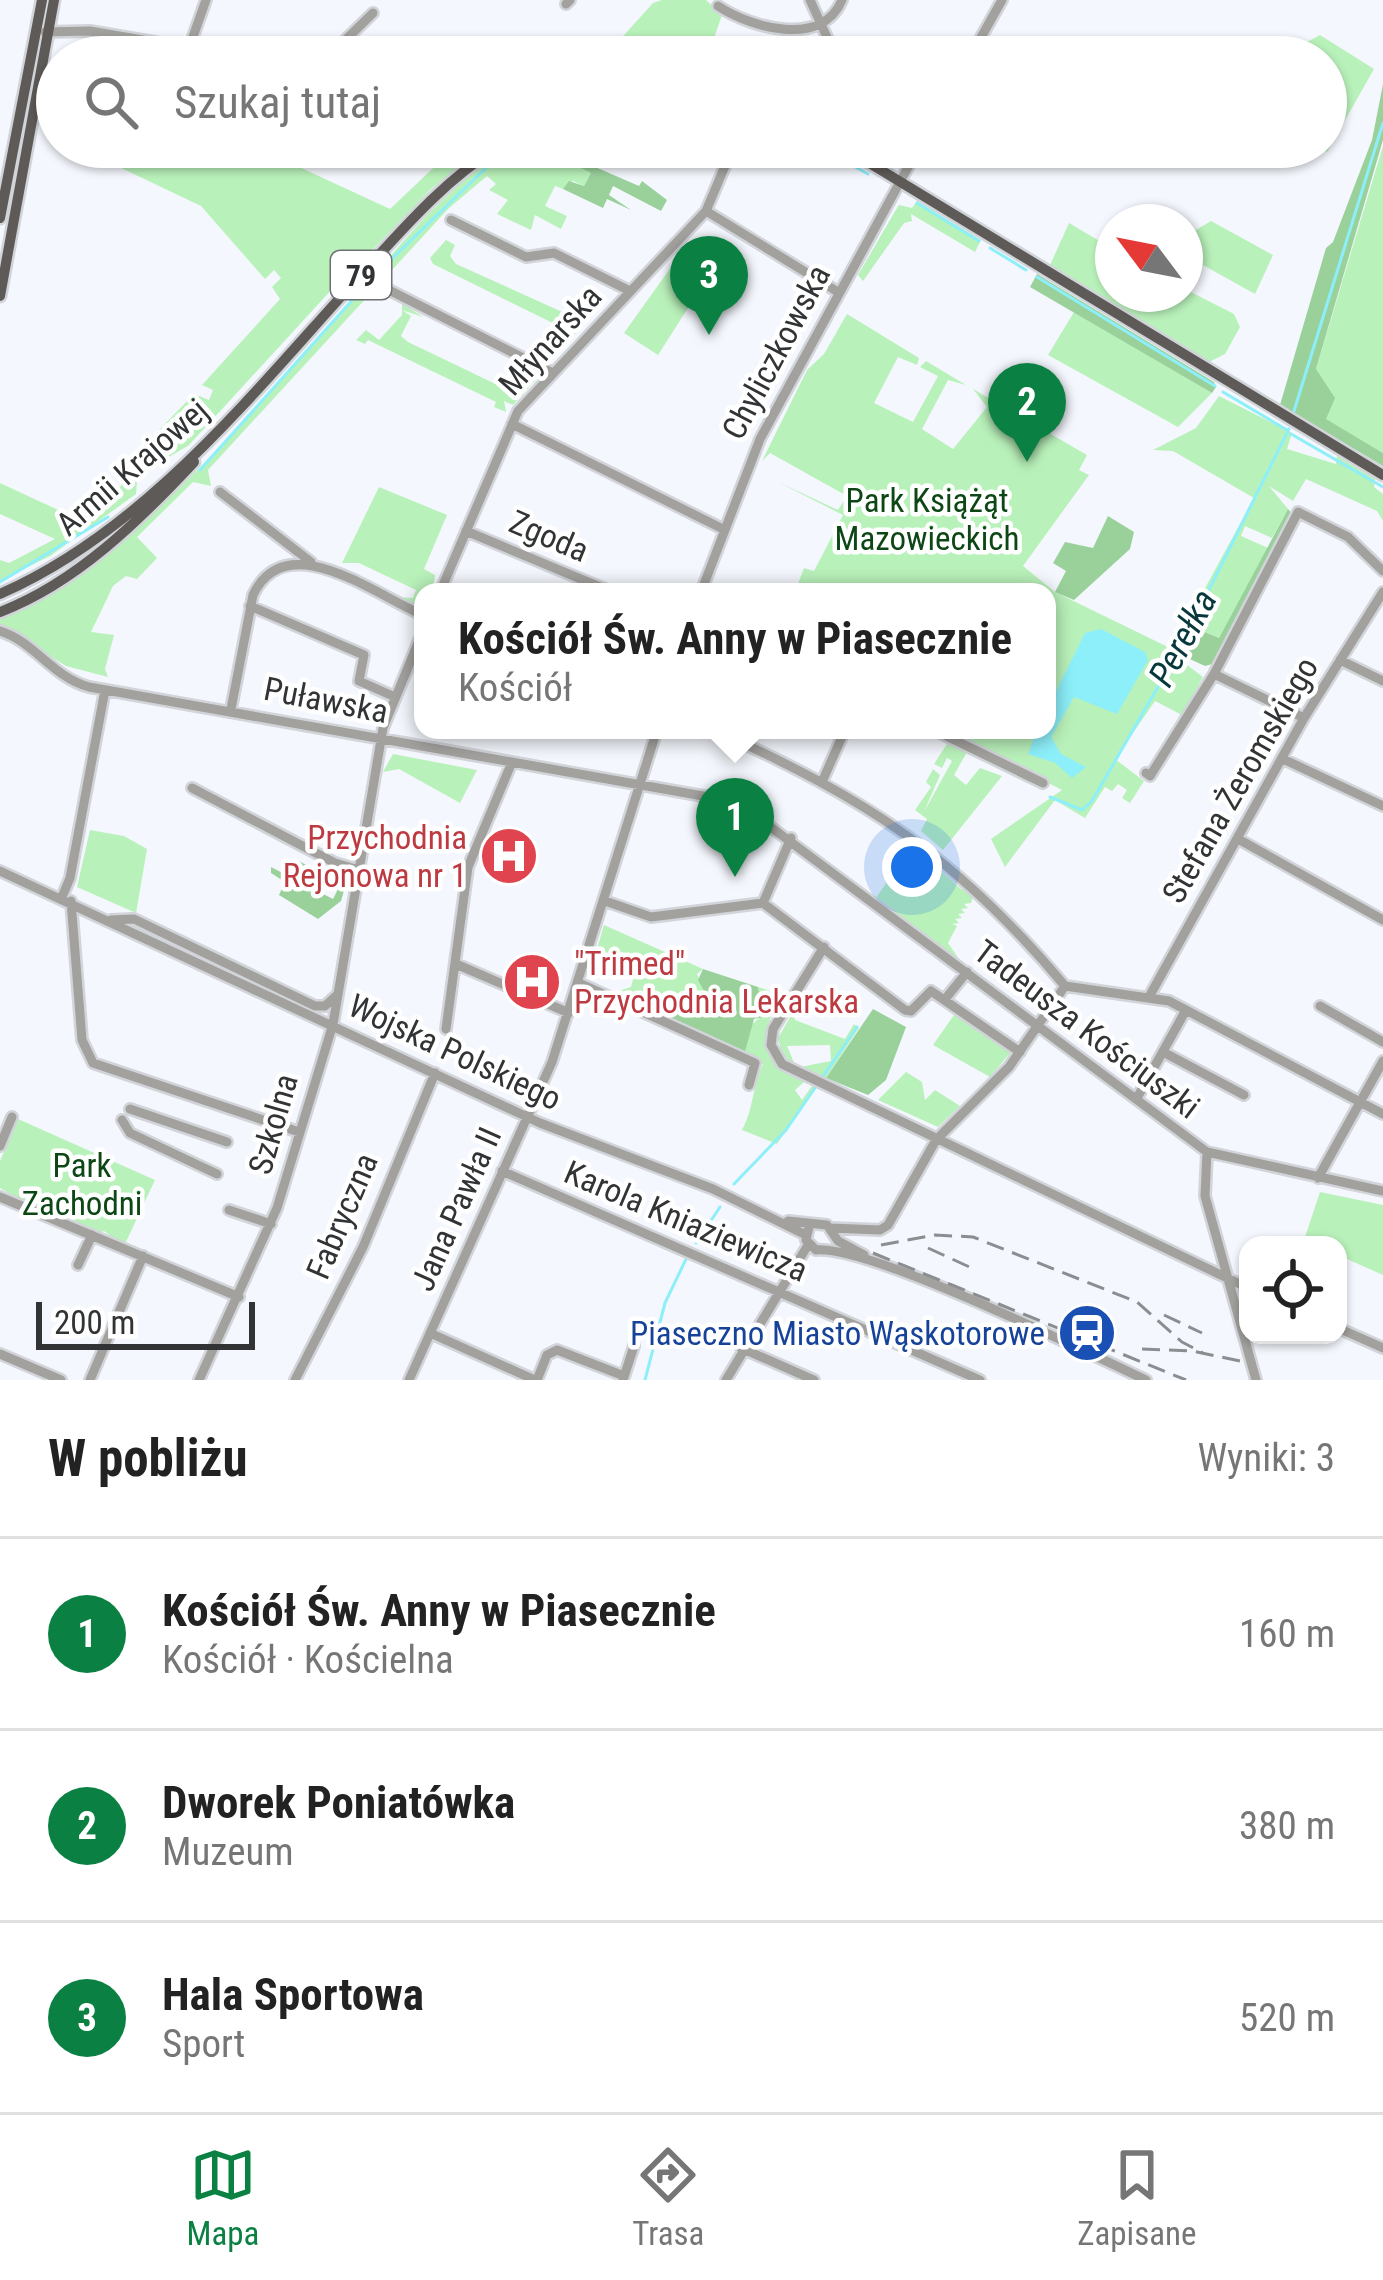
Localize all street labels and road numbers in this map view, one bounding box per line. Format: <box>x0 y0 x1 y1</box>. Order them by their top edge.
road number: 79 <box>331 251 391 299</box>
street label: Chyliczkowska <box>714 258 838 446</box>
street label: Młynarska <box>491 277 609 403</box>
street label: Armii Krajowej <box>48 391 216 543</box>
street label: Zgoda <box>504 502 594 570</box>
street label: Stefana Żeromskiego <box>1154 650 1326 910</box>
street label: Puławska <box>261 669 391 731</box>
street label: Tadeusza Kościuszki <box>967 932 1207 1126</box>
street label: Wojska Polskiego <box>343 986 567 1118</box>
street label: Szkolna <box>240 1069 306 1179</box>
street label: Jana Pawła II <box>403 1121 509 1297</box>
street label: Fabryczna <box>298 1147 386 1285</box>
street label: Karola Kniaziewicza <box>559 1152 813 1290</box>

